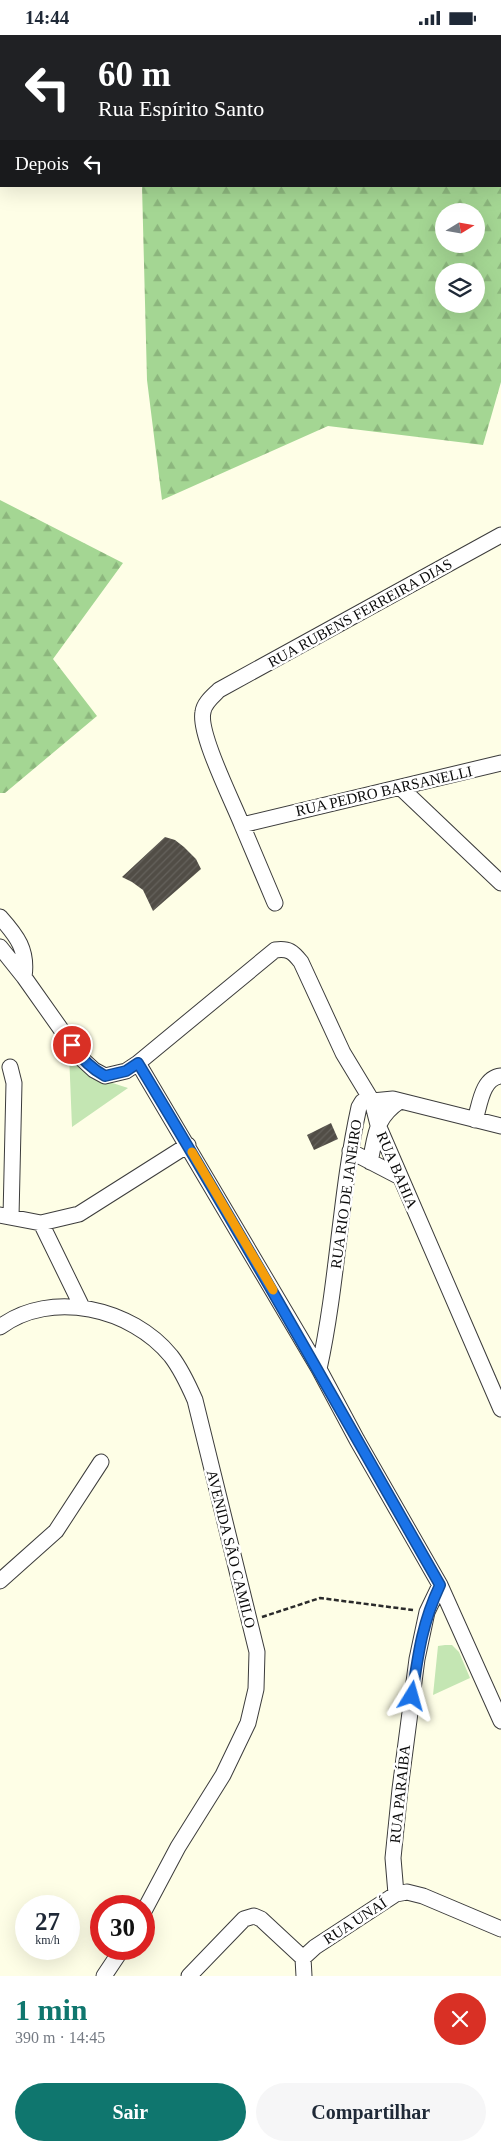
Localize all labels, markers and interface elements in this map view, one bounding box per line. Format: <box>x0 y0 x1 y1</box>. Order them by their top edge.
text: 14:44 <box>25 7 69 28</box>
icon: left <box>15 55 80 120</box>
text: 60 m <box>98 55 171 94</box>
text: Rua Espírito Santo <box>98 96 264 121</box>
icon: left <box>79 150 107 178</box>
text: Depois <box>15 153 69 174</box>
north arrow <box>435 203 485 253</box>
map controls <box>435 203 485 313</box>
button: layers <box>435 263 485 313</box>
street label: RUA RUBENS FERREIRA DIAS <box>265 556 455 670</box>
street label: RUA PEDRO BARSANELLI <box>294 763 474 819</box>
pin <box>51 1024 93 1066</box>
icon: arrive <box>58 1031 86 1059</box>
street label: RUA RIO DE JANEIRO <box>328 1118 364 1270</box>
street label: RUA BAHIA <box>374 1129 420 1211</box>
street label: AVENIDA SÃO CAMILO <box>204 1468 258 1630</box>
position arrow <box>385 1669 437 1721</box>
street label: RUA PARAÍBA <box>387 1744 413 1844</box>
speed limit sign: 30 <box>90 1895 155 1960</box>
street label: RUA UNAÍ <box>320 1895 390 1947</box>
text: 27 <box>35 1908 60 1935</box>
text: km/h <box>35 1933 60 1947</box>
text: 1 min <box>15 1993 88 2026</box>
button: close <box>434 1993 486 2045</box>
text: 390 m · 14:45 <box>15 2029 105 2046</box>
button: Sair <box>15 2083 246 2141</box>
button: Compartilhar <box>256 2083 486 2141</box>

